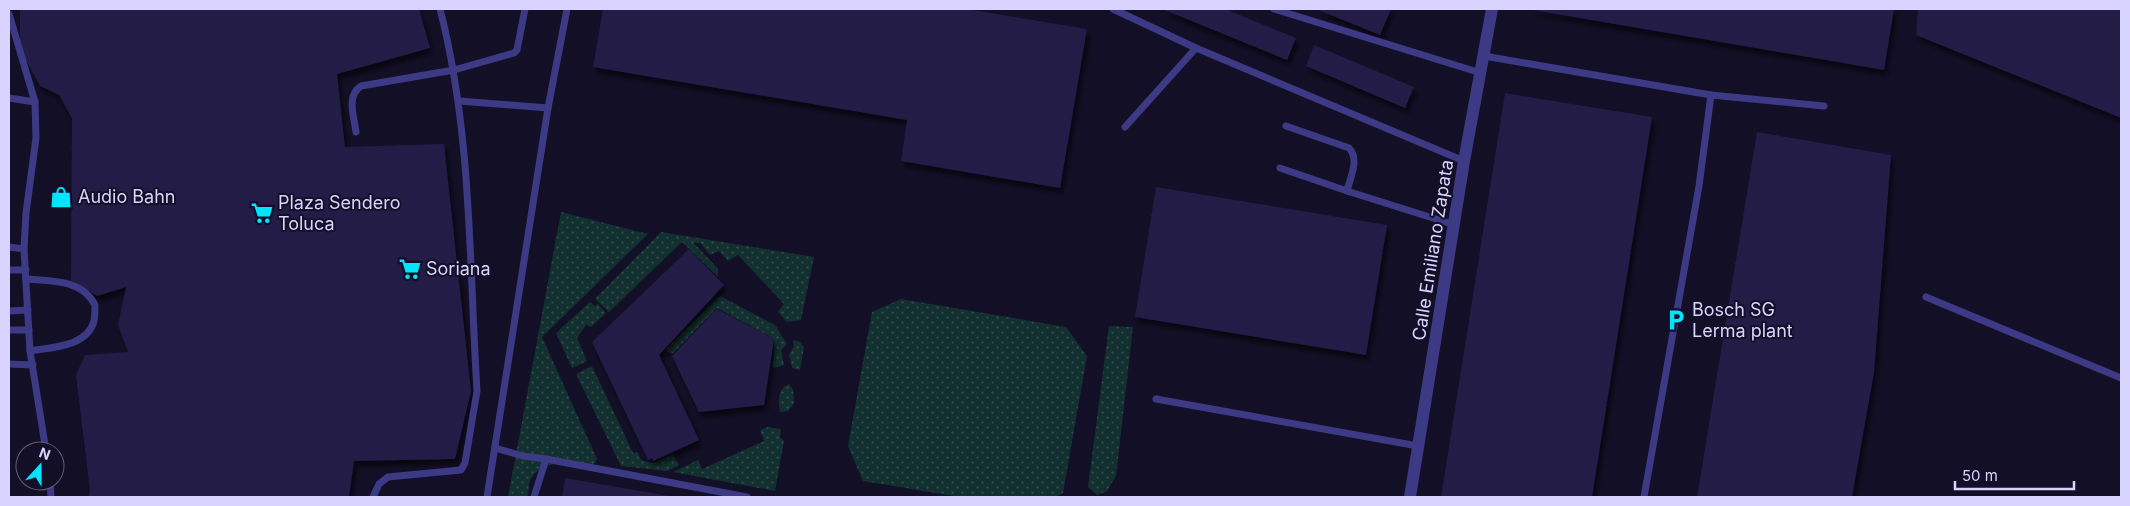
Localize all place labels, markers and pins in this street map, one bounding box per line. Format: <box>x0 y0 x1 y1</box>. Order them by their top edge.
shop icon: Audio Bahn <box>48 184 74 210</box>
place label: Audio Bahn <box>78 186 175 207</box>
place label: Plaza Sendero Toluca <box>278 192 401 234</box>
supermarket icon: Plaza Sendero Toluca <box>249 200 275 226</box>
supermarket icon: Soriana <box>397 256 423 282</box>
place label: Soriana <box>426 258 491 279</box>
place label: Bosch SG Lerma plant <box>1692 299 1793 341</box>
parking icon: Bosch SG Lerma plant <box>1663 307 1689 333</box>

